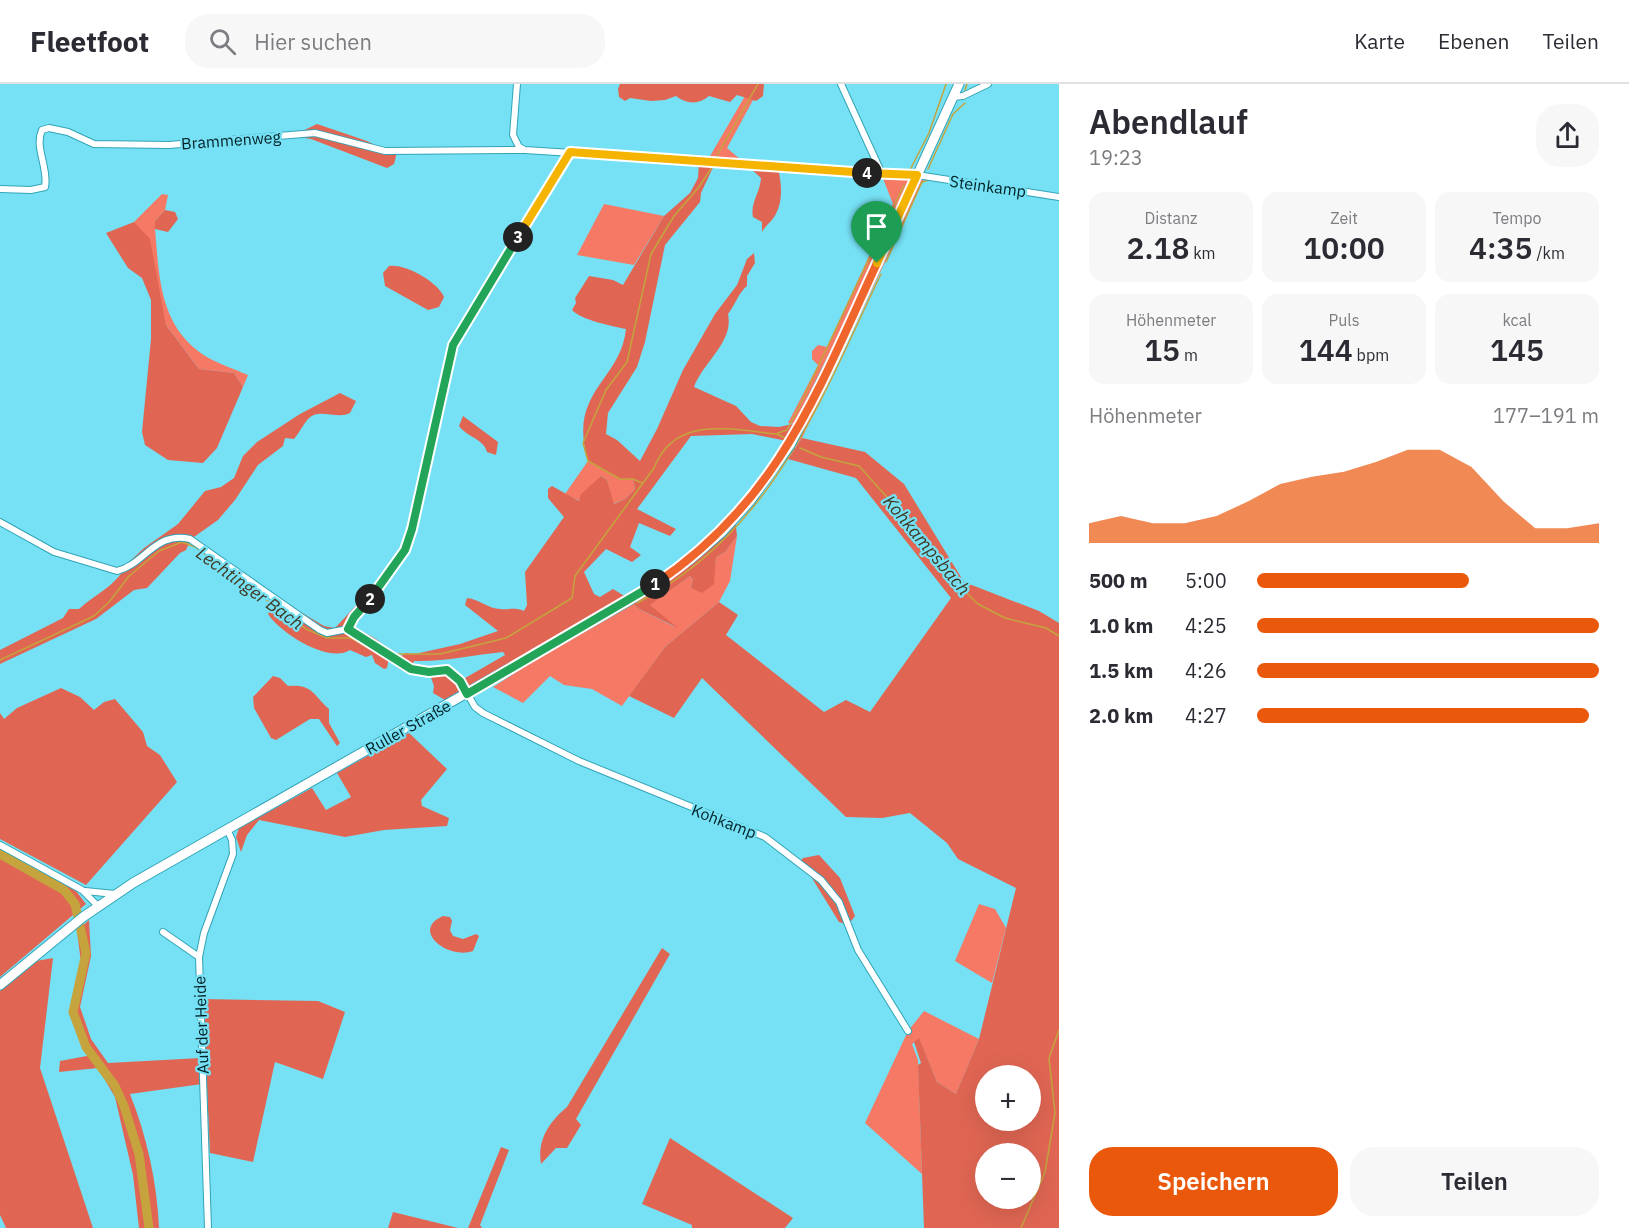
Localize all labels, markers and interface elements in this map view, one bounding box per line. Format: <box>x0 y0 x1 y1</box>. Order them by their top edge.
search box <box>185 14 605 68</box>
text: Fleetfoot <box>30 23 149 60</box>
icon: search <box>206 25 239 58</box>
text: Hier suchen <box>254 27 372 56</box>
text: Karte <box>1354 27 1405 55</box>
text: Ebenen <box>1438 27 1509 55</box>
text: Teilen <box>1542 27 1599 55</box>
text: Abendlauf <box>1089 100 1248 143</box>
button: share <box>1536 104 1599 167</box>
street label: Brammenweg <box>180 126 282 153</box>
text: 19:23 <box>1089 144 1143 171</box>
pin: 4 <box>852 158 882 188</box>
text: 4 <box>862 163 872 183</box>
street label: Steinkamp <box>949 171 1027 201</box>
pin <box>851 201 902 263</box>
text: Distanz <box>1144 208 1198 228</box>
text: Zeit <box>1330 208 1358 228</box>
text: Tempo <box>1492 208 1542 228</box>
icon: arrive <box>860 210 893 243</box>
pin: 3 <box>503 222 533 252</box>
text: 3 <box>513 227 523 247</box>
text: 2.18 <box>1126 228 1189 267</box>
text: 10:00 <box>1303 228 1385 267</box>
text: 4:35 <box>1469 228 1533 267</box>
text: km <box>1189 243 1216 263</box>
text: /km <box>1533 243 1565 263</box>
text: Höhenmeter <box>1126 310 1216 330</box>
text: Puls <box>1329 310 1359 330</box>
text: kcal <box>1502 310 1532 330</box>
text: 15 <box>1144 330 1180 369</box>
text: 144 <box>1299 330 1353 369</box>
text: 145 <box>1490 330 1544 369</box>
text: m <box>1180 345 1198 365</box>
text: bpm <box>1353 345 1389 365</box>
text: Höhenmeter <box>1089 402 1202 429</box>
text: 177–191 m <box>1493 402 1599 429</box>
water label: Kohkampsbach <box>878 490 976 600</box>
water label: Lechtinger Bach <box>192 541 308 635</box>
text: 500 m <box>1089 567 1148 594</box>
text: 5:00 <box>1185 567 1227 594</box>
pin: 1 <box>640 569 670 599</box>
text: 1 <box>650 574 660 594</box>
pin: 2 <box>355 584 385 614</box>
text: 2 <box>365 589 375 609</box>
text: 1.0 km <box>1089 612 1153 639</box>
text: 4:25 <box>1185 612 1227 639</box>
text: 1.5 km <box>1089 657 1153 684</box>
text: 4:26 <box>1185 657 1227 684</box>
street label: Ruller Straße <box>362 695 454 759</box>
text: 2.0 km <box>1089 702 1153 729</box>
text: 4:27 <box>1185 702 1227 729</box>
street label: Kohkamp <box>689 799 759 843</box>
street label: Auf der Heide <box>189 975 213 1074</box>
map controls <box>975 1065 1041 1209</box>
button: + <box>975 1065 1041 1131</box>
button: − <box>975 1143 1041 1209</box>
button: Speichern <box>1089 1147 1338 1216</box>
button: Teilen <box>1350 1147 1599 1216</box>

